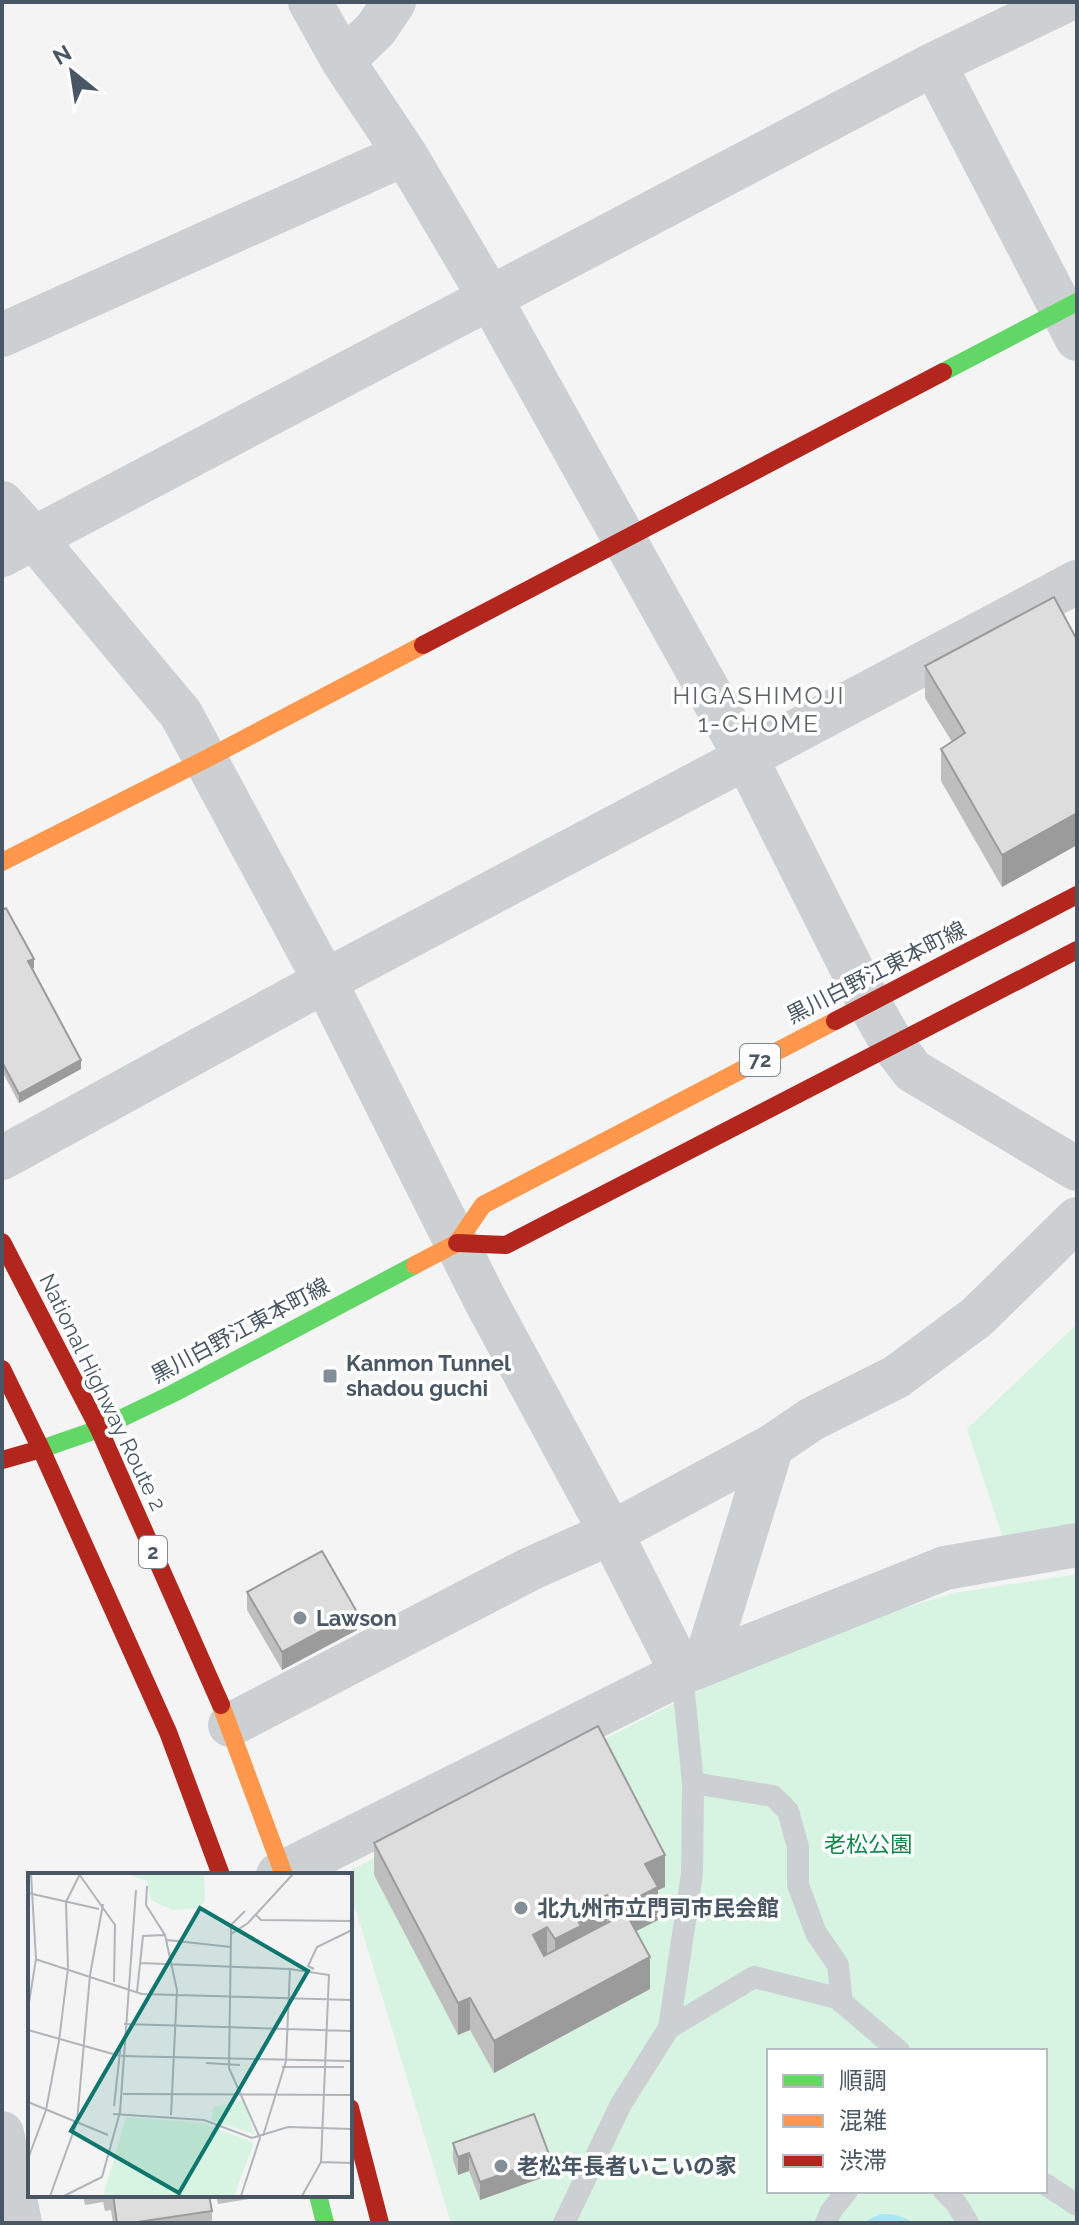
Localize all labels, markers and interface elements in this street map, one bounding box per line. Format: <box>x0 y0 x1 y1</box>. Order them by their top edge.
north arrow <box>32 32 112 112</box>
text: N <box>48 39 76 70</box>
district label: HIGASHIMOJI 1-CHOME <box>673 681 846 738</box>
street label: 黒川白野江東本町線 <box>782 915 970 1029</box>
road number: 72 <box>740 1044 780 1076</box>
street label: National Highway Route 2 <box>34 1269 172 1515</box>
street label: 黒川白野江東本町線 <box>146 1272 334 1388</box>
place label: Kanmon Tunnel shadou guchi <box>346 1350 512 1401</box>
marker: Kanmon Tunnel shadou guchi <box>321 1367 339 1385</box>
road number: 2 <box>139 1536 167 1568</box>
place label: Lawson <box>316 1605 397 1631</box>
marker: Lawson <box>291 1609 309 1627</box>
park label: 老松公園 <box>824 1831 912 1857</box>
inset map <box>28 1873 352 2197</box>
place label: 北九州市立門司市民会館 <box>537 1895 779 1921</box>
marker: 北九州市立門司市民会館 <box>512 1899 530 1917</box>
legend <box>767 2049 1047 2193</box>
text: 順調 <box>839 2066 887 2095</box>
text: 混雑 <box>839 2106 887 2135</box>
text: 渋滞 <box>839 2146 887 2175</box>
place label: 老松年長者いこいの家 <box>517 2153 737 2179</box>
marker: 老松年長者いこいの家 <box>492 2157 510 2175</box>

